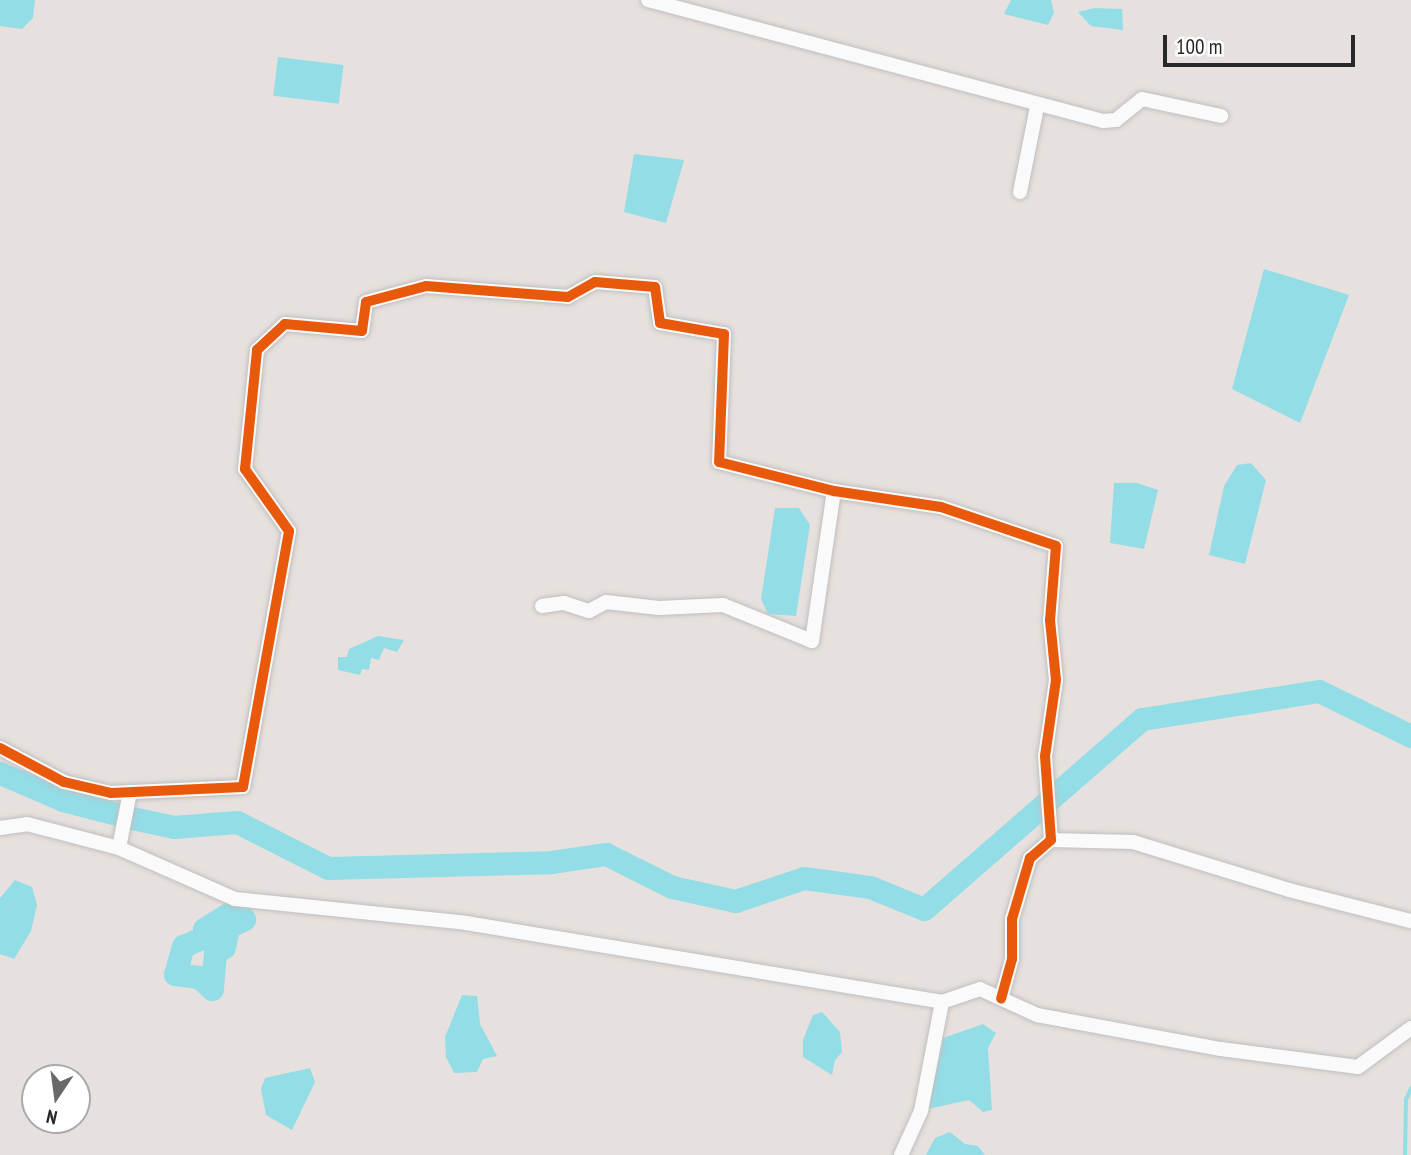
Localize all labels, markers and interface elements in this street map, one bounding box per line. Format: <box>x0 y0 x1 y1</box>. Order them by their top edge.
scale bar <box>1166 21 1358 65</box>
text: 100 m <box>1176 33 1222 60</box>
north arrow <box>21 1064 91 1134</box>
text: N <box>44 1105 59 1130</box>

